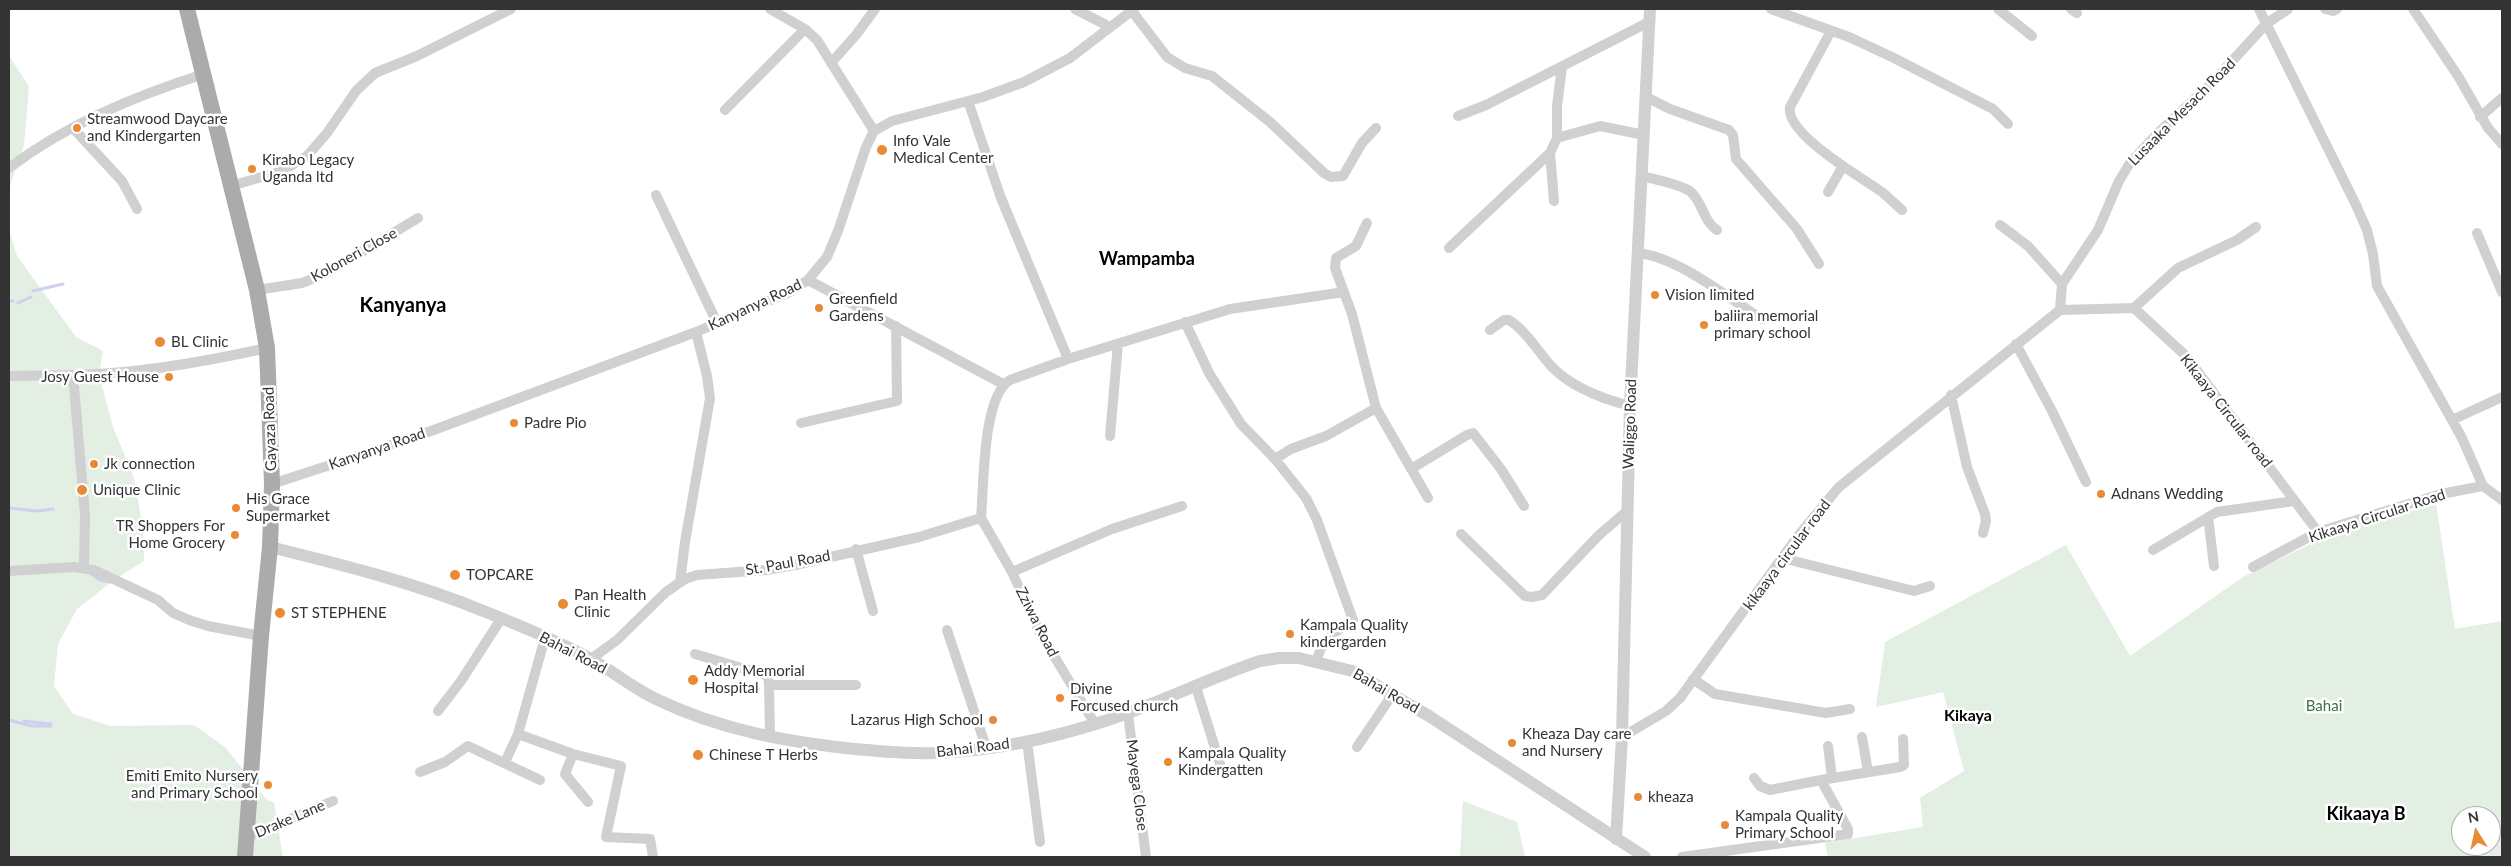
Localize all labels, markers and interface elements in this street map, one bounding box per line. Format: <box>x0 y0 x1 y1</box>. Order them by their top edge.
street label: Lusaaka Mesach Road <box>2125 55 2239 169</box>
place label: Streamwood Daycare and Kindergarten <box>87 110 228 145</box>
marker: Streamwood Daycare and Kindergarten <box>71 122 83 134</box>
place label: Info Vale Medical Center <box>893 132 993 167</box>
marker: Info Vale Medical Center <box>875 143 889 157</box>
place label: Kirabo Legacy Uganda ltd <box>262 151 354 186</box>
marker: Kirabo Legacy Uganda ltd <box>246 163 258 175</box>
street label: Koloneri Close <box>308 224 400 286</box>
district label: Wampamba <box>1099 248 1195 270</box>
street label: Kanyanya Road <box>705 276 805 334</box>
place label: Vision limited <box>1665 286 1754 304</box>
marker: Vision limited <box>1649 289 1661 301</box>
place label: Greenfield Gardens <box>829 290 898 325</box>
district label: Kanyanya <box>360 294 446 318</box>
marker: Greenfield Gardens <box>813 302 825 314</box>
place label: baliira memorial primary school <box>1714 307 1818 342</box>
marker: baliira memorial primary school <box>1698 319 1710 331</box>
place label: BL Clinic <box>171 333 229 351</box>
marker: BL Clinic <box>153 335 167 349</box>
street label: Kikaaya Circular road <box>2176 351 2276 471</box>
place label: Josy Guest House <box>41 368 159 386</box>
marker: Josy Guest House <box>163 371 175 383</box>
street label: Waliggo Road <box>1619 379 1641 469</box>
street label: Gayaza Road <box>260 386 280 472</box>
place label: Padre Pio <box>524 414 587 432</box>
marker: Padre Pio <box>508 417 520 429</box>
street label: Kanyanya Road <box>326 424 428 474</box>
place label: Jk connection <box>104 455 195 473</box>
marker: Jk connection <box>88 458 100 470</box>
place label: Unique Clinic <box>93 481 181 499</box>
marker: Unique Clinic <box>75 483 89 497</box>
place label: Adnans Wedding <box>2111 485 2223 503</box>
street label: Kikaaya Circular Road <box>2306 485 2448 547</box>
marker: Adnans Wedding <box>2095 488 2107 500</box>
place label: His Grace Supermarket <box>246 490 330 525</box>
street label: kikaaya circular road <box>1740 496 1834 614</box>
marker: His Grace Supermarket <box>230 502 242 514</box>
place label: TR Shoppers For Home Grocery <box>116 517 225 552</box>
marker: TR Shoppers For Home Grocery <box>229 529 241 541</box>
street label: St. Paul Road <box>744 547 832 579</box>
place label: TOPCARE <box>466 566 534 584</box>
marker: TOPCARE <box>448 568 462 582</box>
street label: Zziwa Road <box>1012 584 1062 660</box>
place label: Pan Health Clinic <box>574 586 646 621</box>
marker: Pan Health Clinic <box>556 597 570 611</box>
place label: ST STEPHENE <box>291 604 387 622</box>
marker: ST STEPHENE <box>273 606 287 620</box>
place label: Kampala Quality kindergarden <box>1300 616 1408 651</box>
street label: Bahai Road <box>536 628 610 678</box>
marker: Kampala Quality kindergarden <box>1284 628 1296 640</box>
place label: Addy Memorial Hospital <box>704 662 805 697</box>
street label: Bahai Road <box>1350 665 1422 717</box>
marker: Addy Memorial Hospital <box>686 673 700 687</box>
place label: Divine Forcused church <box>1070 680 1178 715</box>
marker: Divine Forcused church <box>1054 692 1066 704</box>
park label: Bahai <box>2306 697 2342 715</box>
district label: Kikaya <box>1944 706 1992 726</box>
place label: Lazarus High School <box>850 711 983 729</box>
marker: Lazarus High School <box>987 714 999 726</box>
place label: Kheaza Day care and Nursery <box>1522 725 1632 760</box>
street label: Bahai Road <box>935 735 1011 761</box>
marker: Kheaza Day care and Nursery <box>1506 737 1518 749</box>
street label: Mayega Close <box>1122 738 1152 832</box>
place label: Kampala Quality Kindergatten <box>1178 744 1286 779</box>
place label: Chinese T Herbs <box>709 746 818 764</box>
marker: Chinese T Herbs <box>691 748 705 762</box>
marker: Kampala Quality Kindergatten <box>1162 756 1174 768</box>
place label: Emiti Emito Nursery and Primary School <box>126 767 258 802</box>
marker: Emiti Emito Nursery and Primary School <box>262 779 274 791</box>
place label: kheaza <box>1648 788 1694 806</box>
marker: kheaza <box>1632 791 1644 803</box>
street label: Drake Lane <box>252 796 328 842</box>
district label: Kikaaya B <box>2326 803 2406 825</box>
north arrow <box>2451 806 2501 856</box>
place label: Kampala Quality Primary School <box>1735 807 1843 842</box>
text: N <box>2467 807 2480 826</box>
marker: Kampala Quality Primary School <box>1719 819 1731 831</box>

